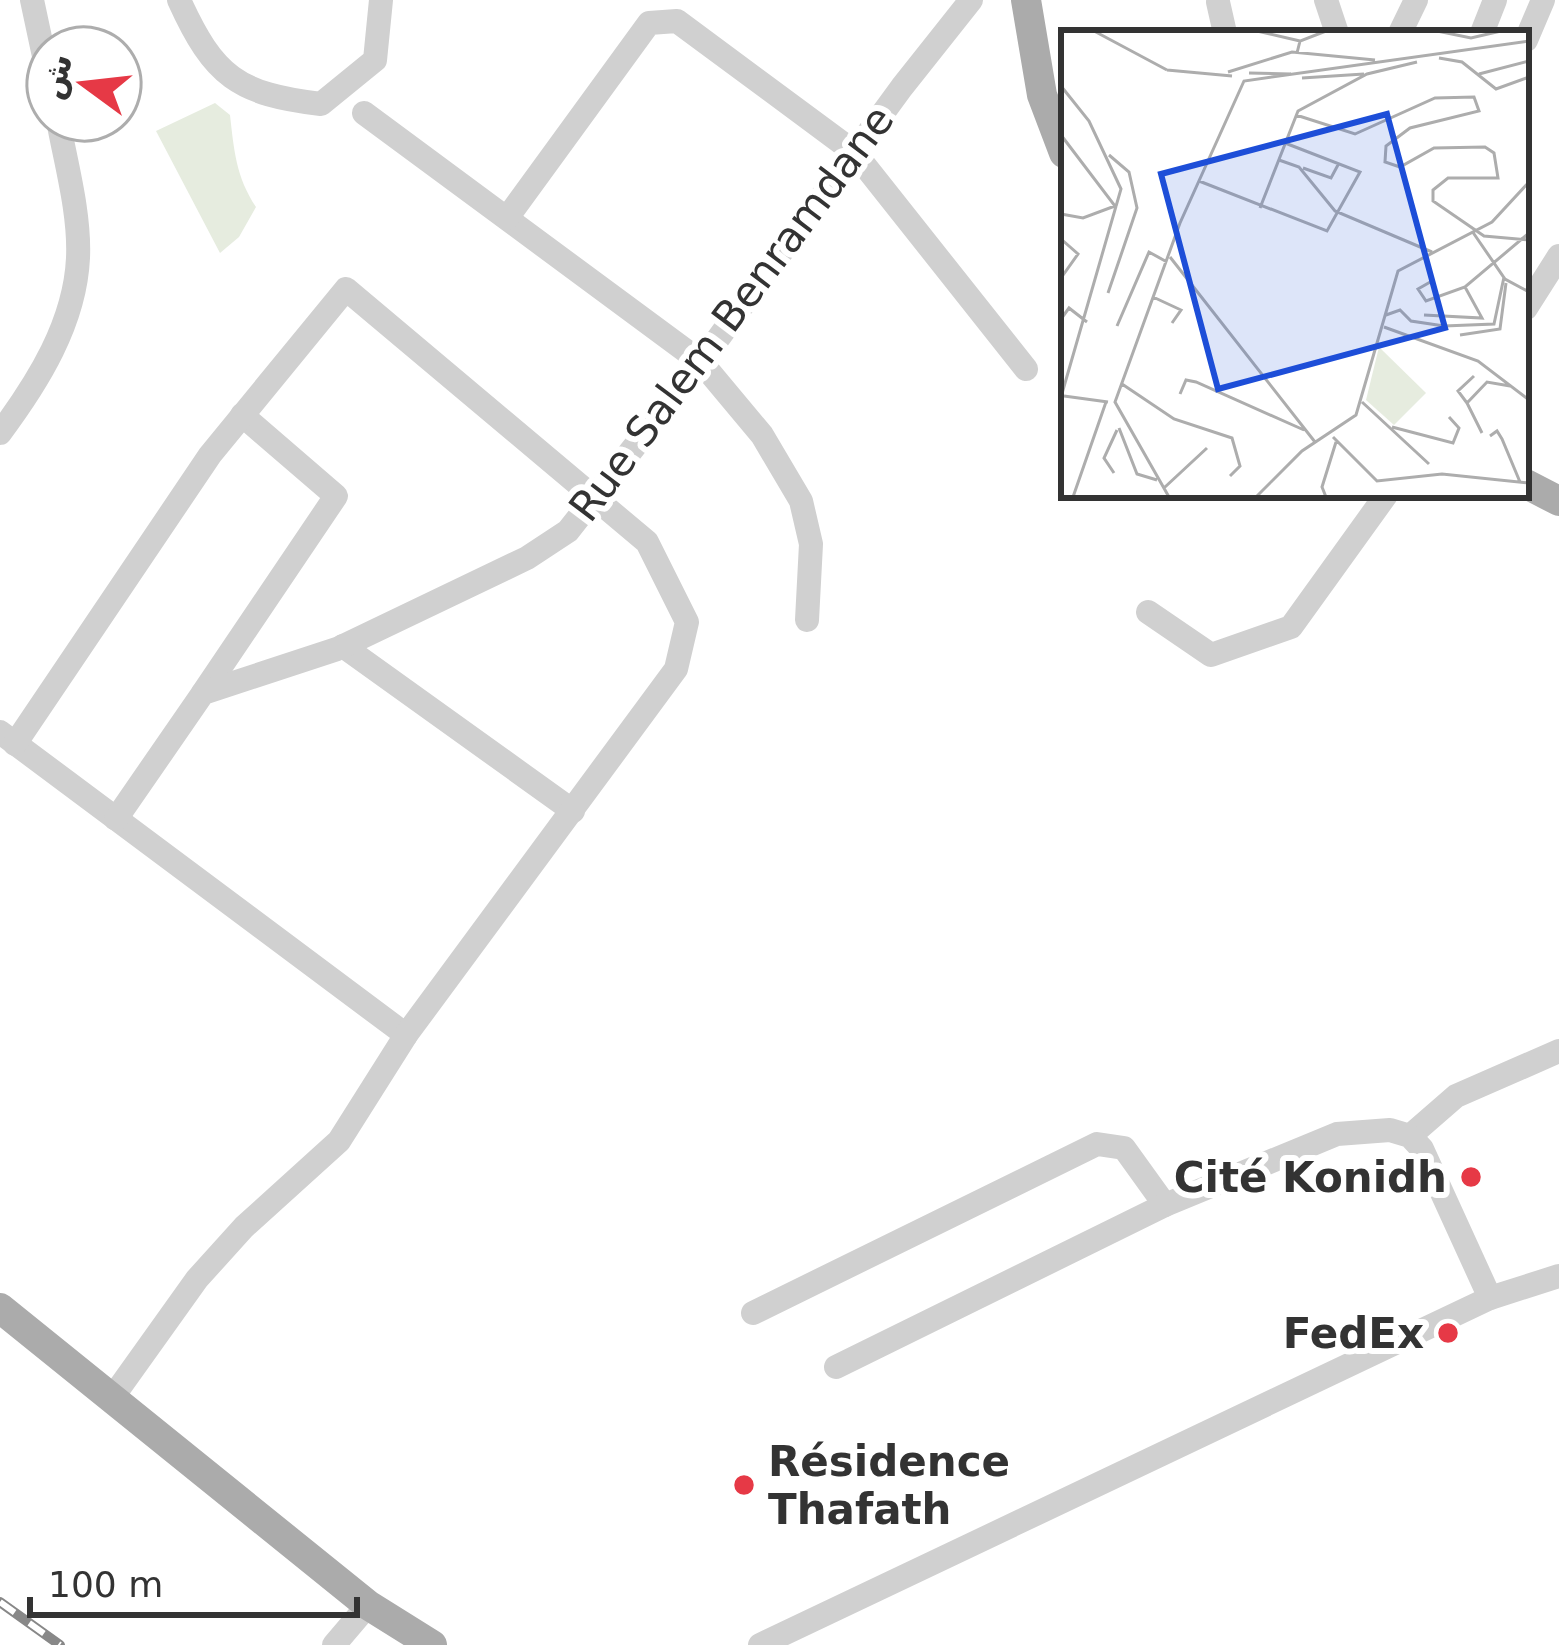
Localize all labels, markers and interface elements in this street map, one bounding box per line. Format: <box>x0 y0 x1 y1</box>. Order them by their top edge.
north arrow <box>24 24 144 144</box>
inset map <box>1061 30 1529 498</box>
text: ش <box>31 49 80 103</box>
street label: Rue Salem Benramdane <box>559 96 904 531</box>
place label: Cité Konidh <box>1174 1153 1447 1202</box>
marker: Cité Konidh <box>1458 1164 1484 1190</box>
place label: FedEx <box>1283 1309 1424 1358</box>
marker: FedEx <box>1435 1320 1461 1346</box>
place label: Résidence Thafath <box>768 1437 1010 1534</box>
marker: Résidence Thafath <box>731 1472 757 1498</box>
scale bar <box>30 1543 357 1617</box>
text: 100 m <box>48 1564 163 1605</box>

